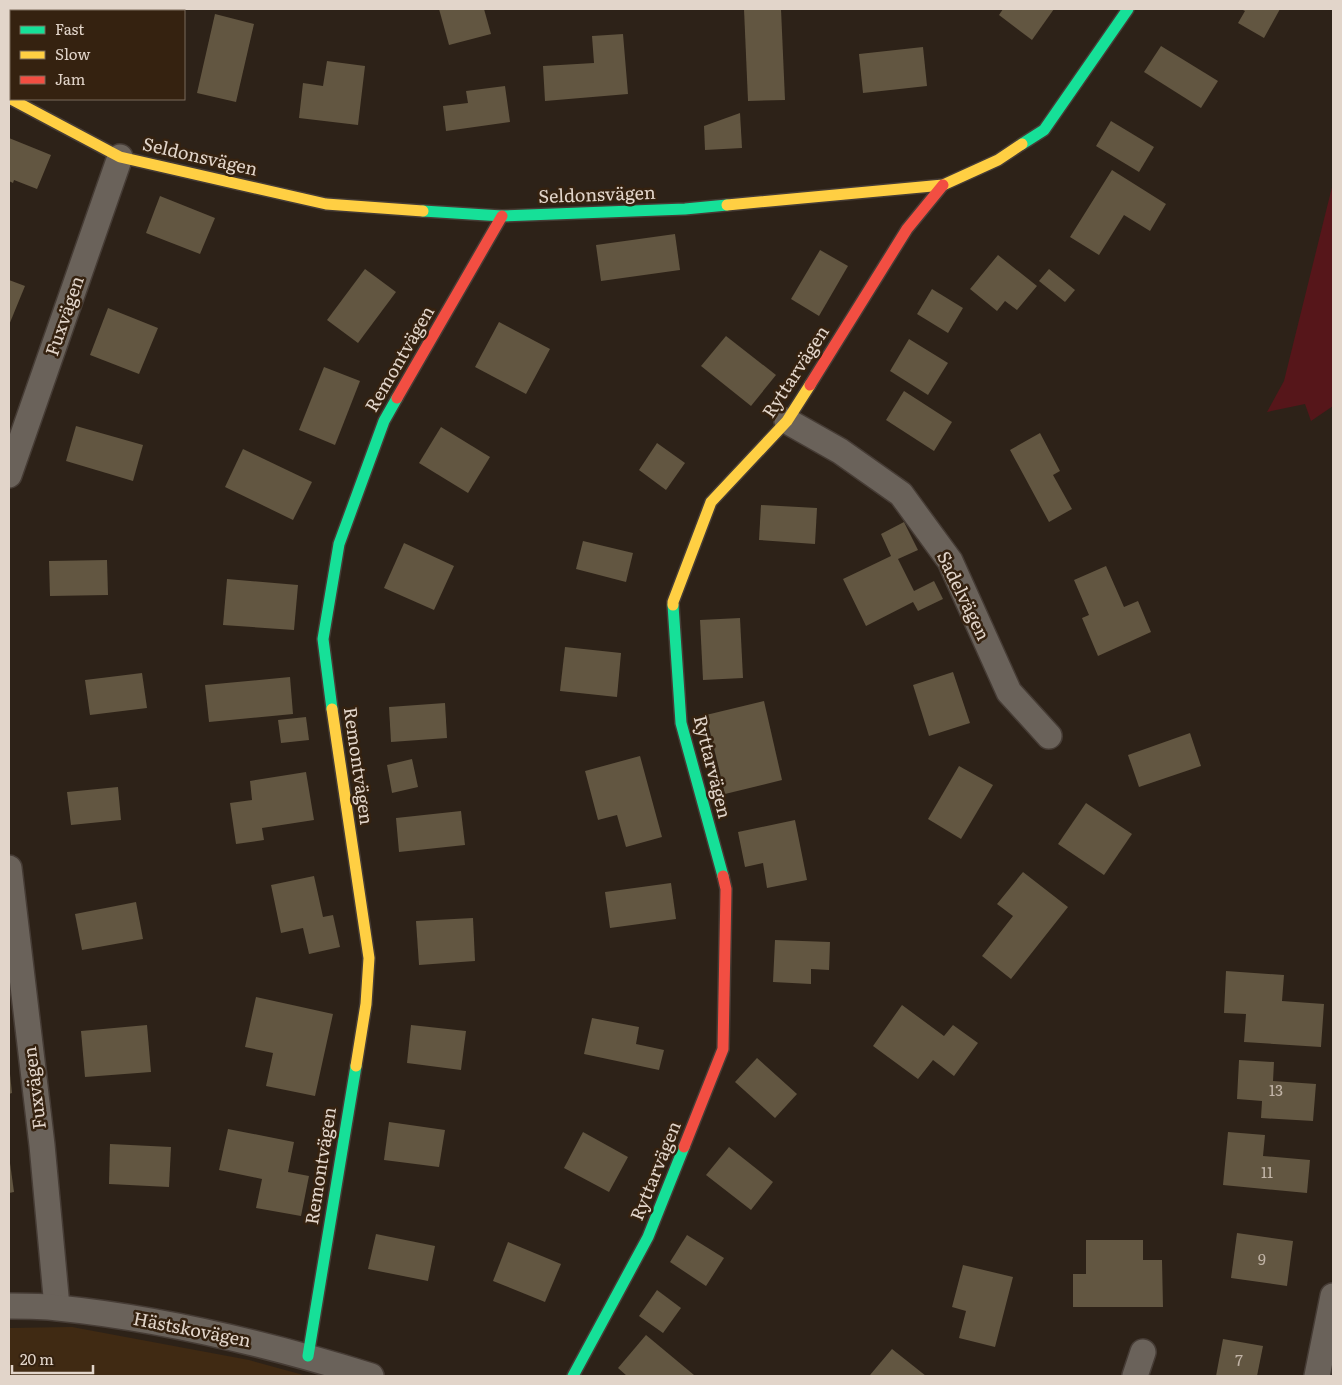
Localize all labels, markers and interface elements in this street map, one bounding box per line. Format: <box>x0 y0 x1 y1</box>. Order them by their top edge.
legend <box>10 10 185 100</box>
text: Fast <box>55 17 84 40</box>
text: Slow <box>55 42 90 65</box>
text: Jam <box>55 67 86 90</box>
street label: Seldonsvägen <box>140 129 261 182</box>
street label: Seldonsvägen <box>538 178 656 209</box>
street label: Fuxvägen <box>37 272 90 359</box>
street label: Remontvägen <box>357 300 440 416</box>
street label: Ryttarvägen <box>755 320 835 423</box>
street label: Sadelvägen <box>931 546 998 645</box>
street label: Remontvägen <box>338 705 381 827</box>
street label: Ryttarvägen <box>688 712 739 821</box>
street label: Fuxvägen <box>15 1045 52 1131</box>
house number: 13 <box>1269 1078 1283 1101</box>
street label: Remontvägen <box>297 1105 342 1227</box>
street label: Ryttarvägen <box>622 1116 687 1224</box>
house number: 11 <box>1261 1160 1273 1183</box>
house number: 9 <box>1258 1247 1266 1270</box>
street label: Hästskovägen <box>131 1304 254 1353</box>
scale bar <box>12 1342 94 1374</box>
text: 20 m <box>20 1347 54 1370</box>
house number: 7 <box>1235 1348 1243 1371</box>

